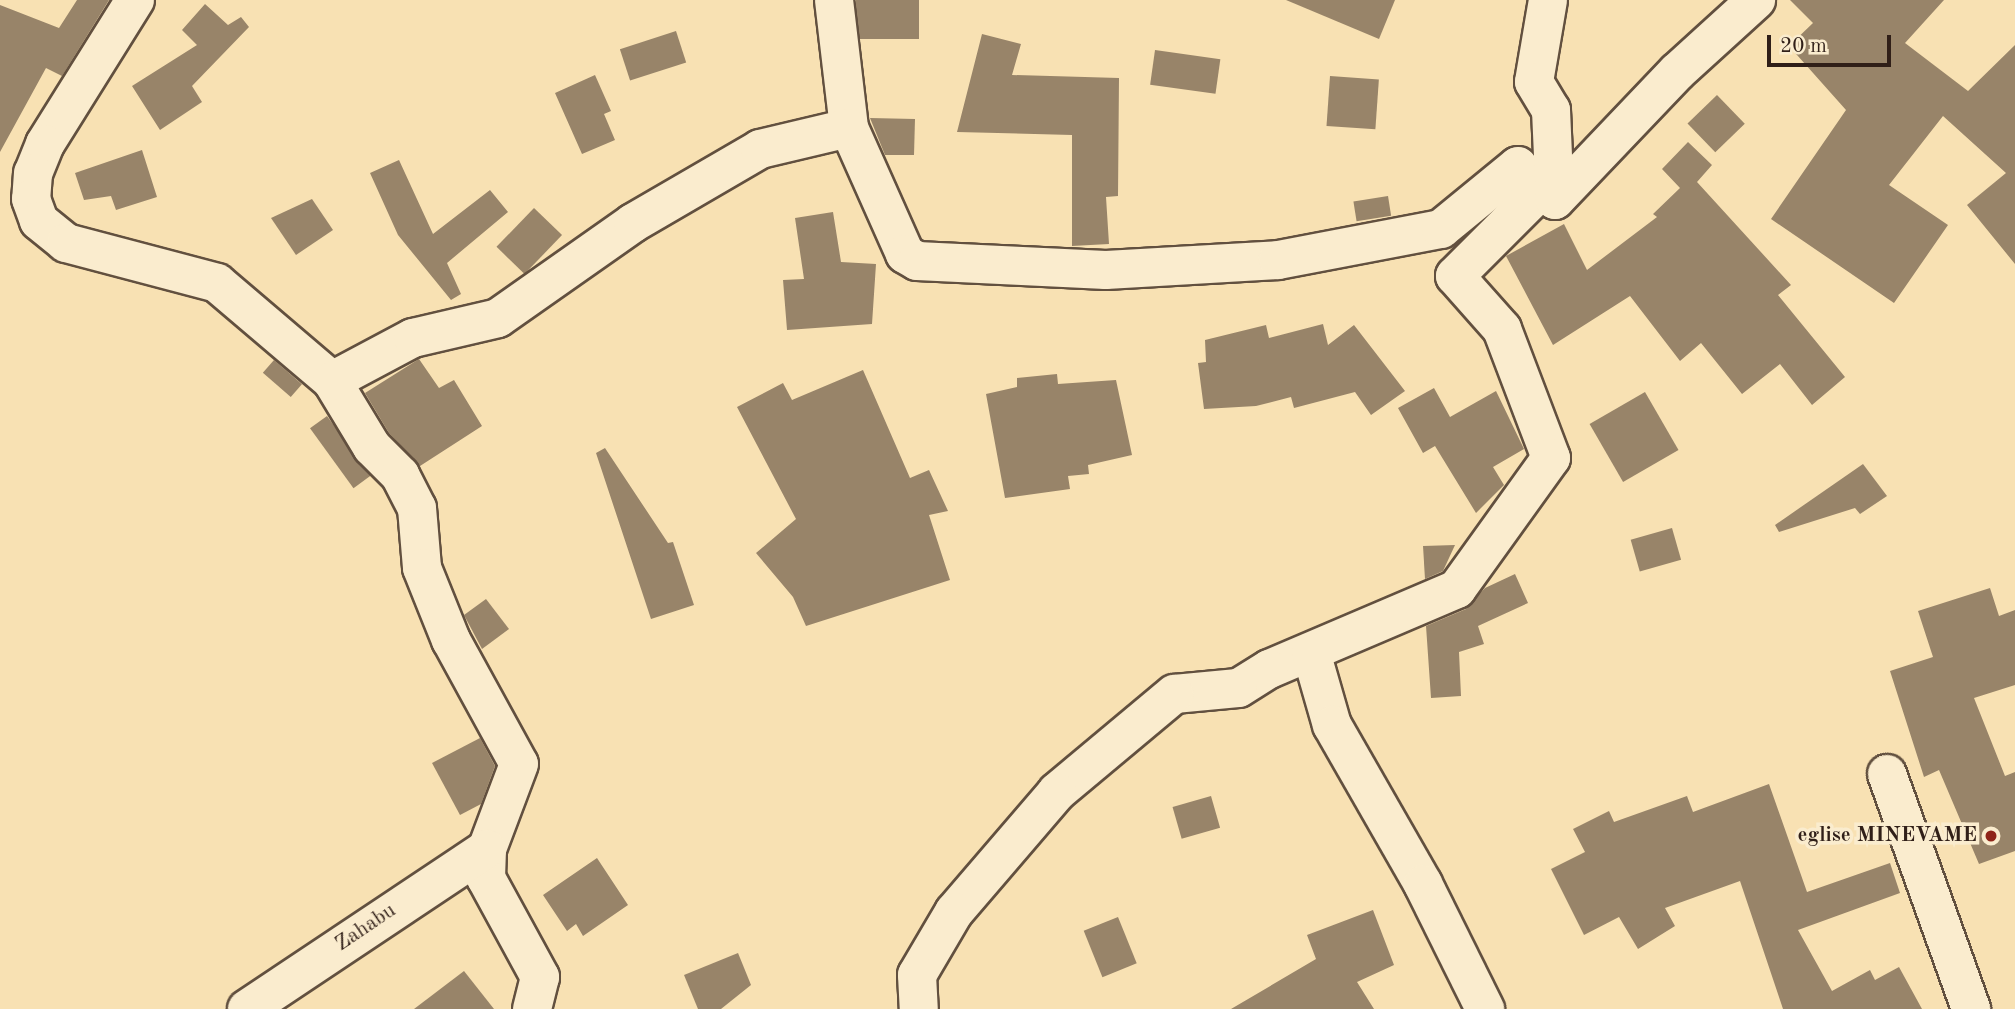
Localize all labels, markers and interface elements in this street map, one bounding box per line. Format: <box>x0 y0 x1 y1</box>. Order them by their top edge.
scale bar <box>1770 21 1894 65</box>
text: 20 m <box>1780 36 1827 57</box>
place label: eglise MINEVAME <box>1798 823 1977 849</box>
marker: eglise MINEVAME <box>1983 828 1999 844</box>
street label: Zahabu <box>331 899 401 957</box>

